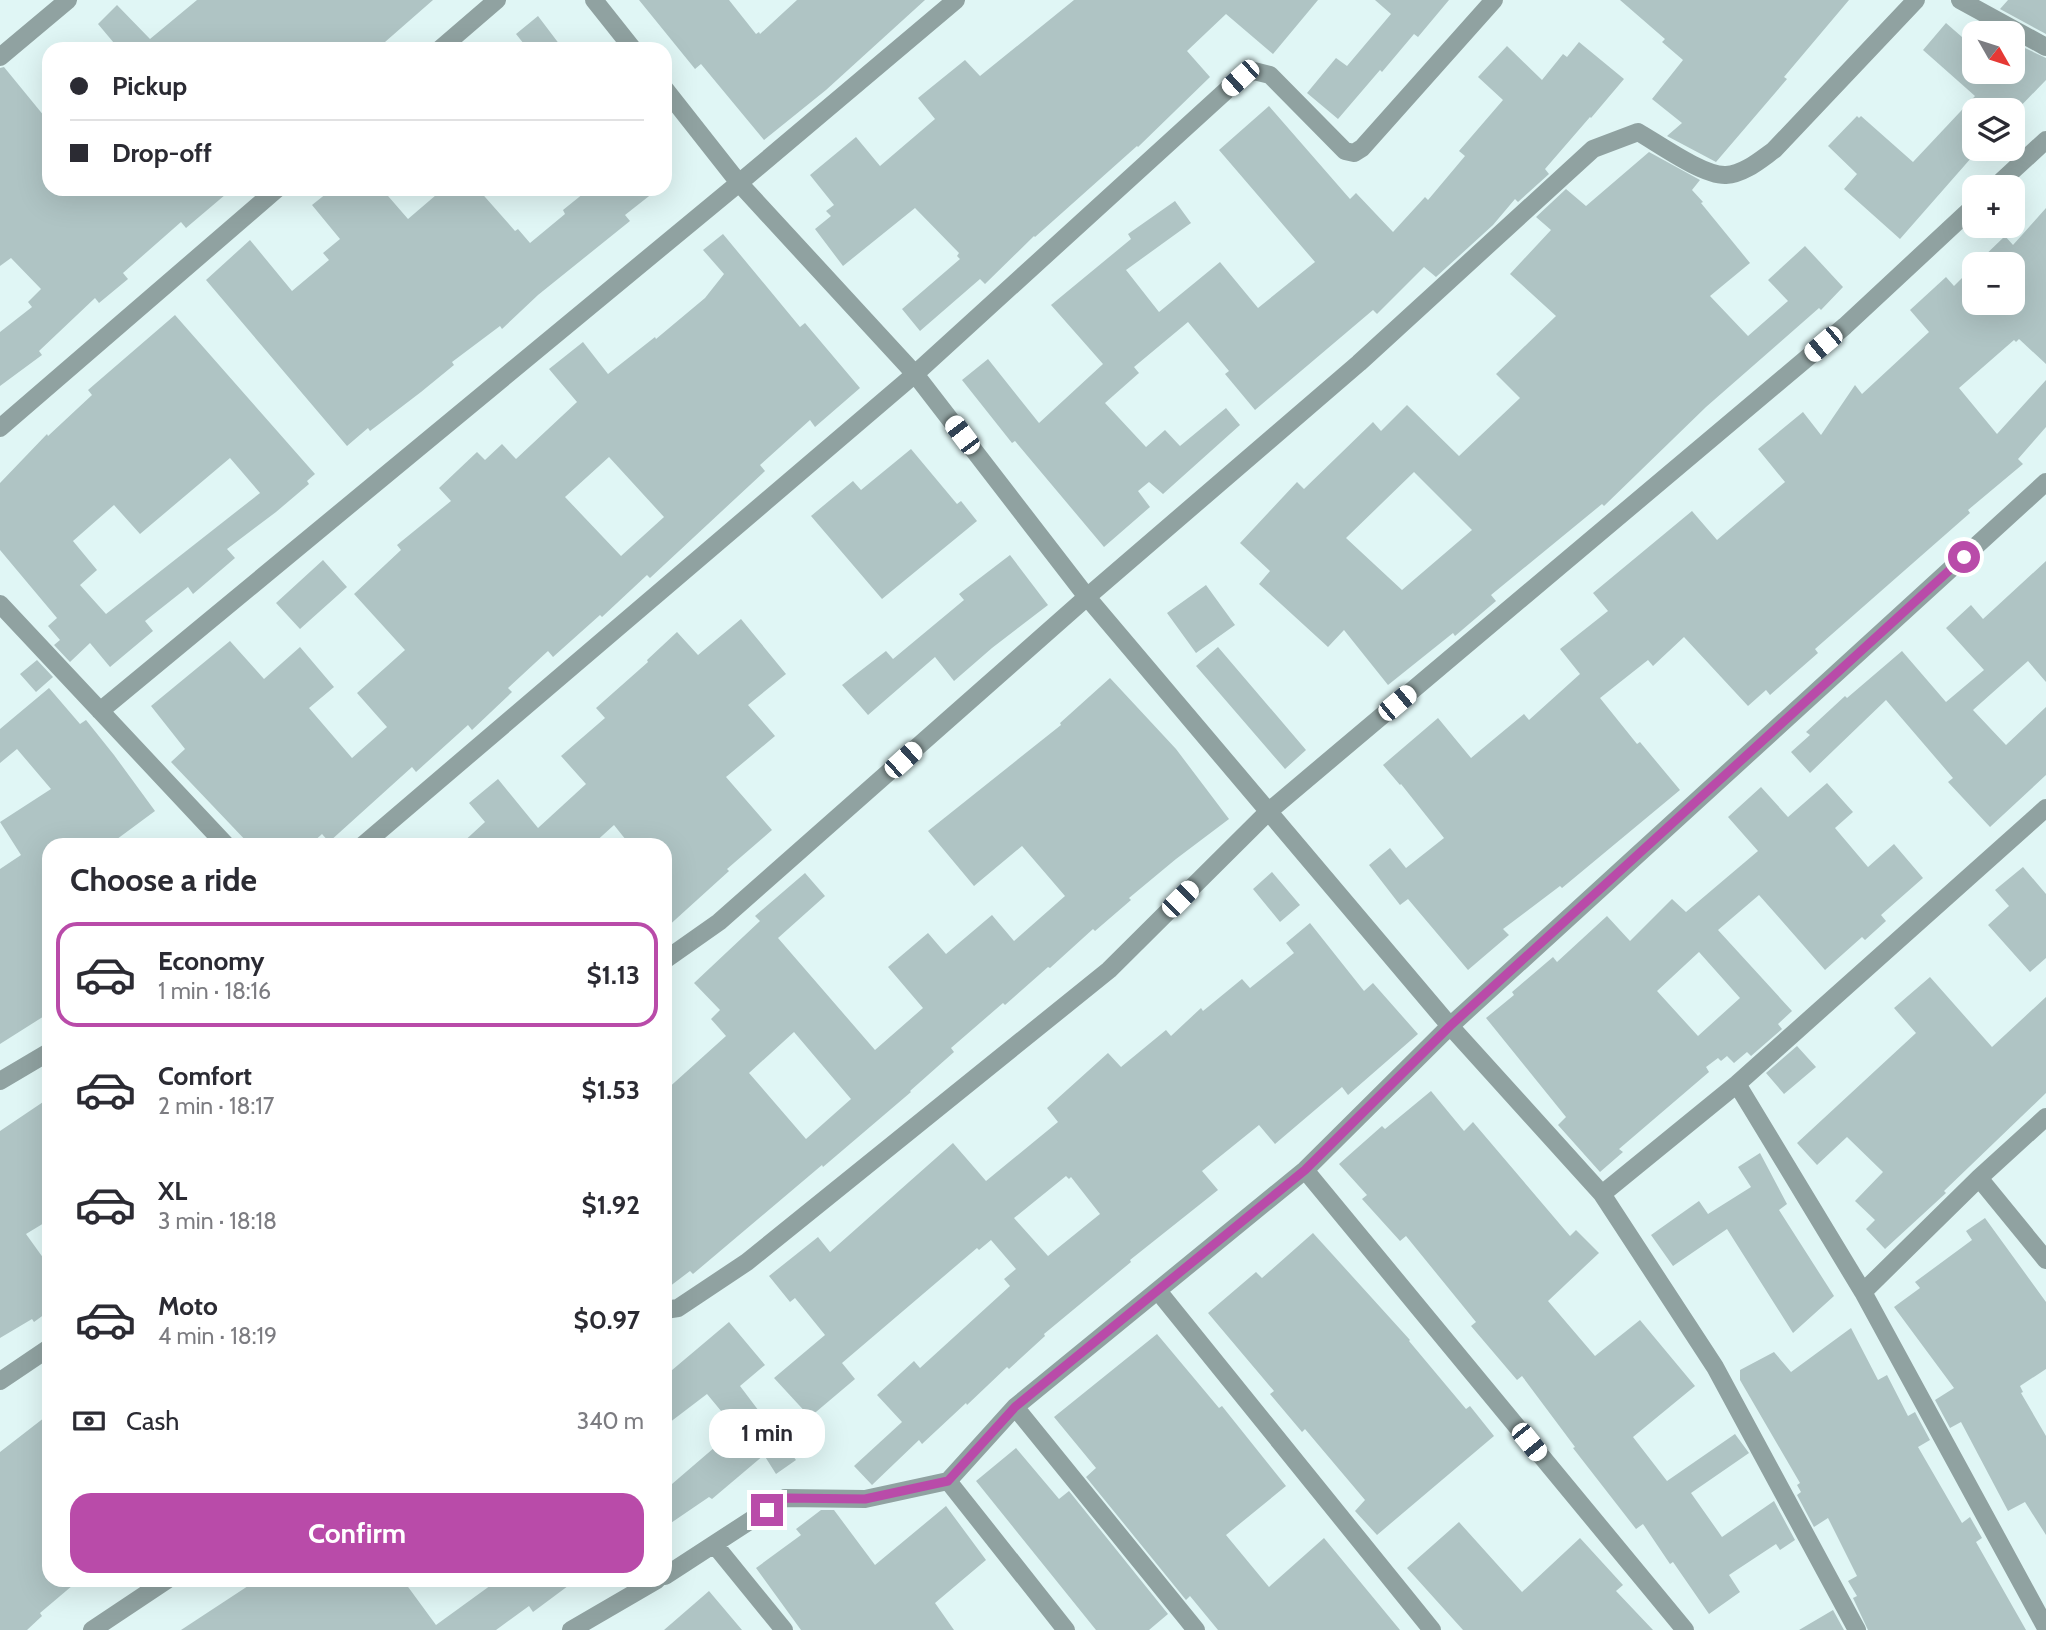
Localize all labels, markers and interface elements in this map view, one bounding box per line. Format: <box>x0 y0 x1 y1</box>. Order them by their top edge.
north arrow <box>1962 21 2025 84</box>
map controls <box>1962 21 2025 315</box>
car <box>1218 56 1263 100</box>
text: Pickup <box>112 70 187 102</box>
button: layers <box>1962 98 2025 161</box>
text: Drop-off <box>112 137 212 169</box>
button: + <box>1962 175 2025 238</box>
button: − <box>1962 252 2025 315</box>
car <box>1801 322 1846 366</box>
car <box>941 412 984 458</box>
route start <box>1948 541 1980 573</box>
car <box>1375 681 1420 725</box>
car <box>881 738 926 782</box>
text: Choose a ride <box>70 860 257 899</box>
car <box>1158 877 1203 921</box>
icon: car <box>74 943 137 1006</box>
text: Economy <box>158 945 264 977</box>
text: $1.13 <box>586 959 640 991</box>
text: 1 min · 18:16 <box>158 977 271 1005</box>
icon: car <box>74 1058 137 1121</box>
text: Comfort <box>158 1060 252 1092</box>
text: $1.53 <box>582 1074 640 1106</box>
text: 2 min · 18:17 <box>158 1092 274 1120</box>
icon: car <box>74 1173 137 1236</box>
text: XL <box>158 1175 187 1207</box>
text: $1.92 <box>582 1189 640 1221</box>
text: 3 min · 18:18 <box>158 1207 277 1235</box>
icon: car <box>74 1288 137 1351</box>
text: Moto <box>158 1290 218 1322</box>
text: $0.97 <box>574 1304 640 1336</box>
text: 4 min · 18:19 <box>158 1322 277 1350</box>
icon: cash <box>70 1402 108 1440</box>
text: Cash <box>126 1405 179 1437</box>
text: 340 m <box>577 1407 644 1435</box>
callout: 1 min <box>709 1408 825 1458</box>
text: 1 min <box>741 1419 793 1447</box>
car <box>1508 1419 1551 1465</box>
button: Confirm <box>70 1493 644 1573</box>
route end <box>751 1494 783 1526</box>

